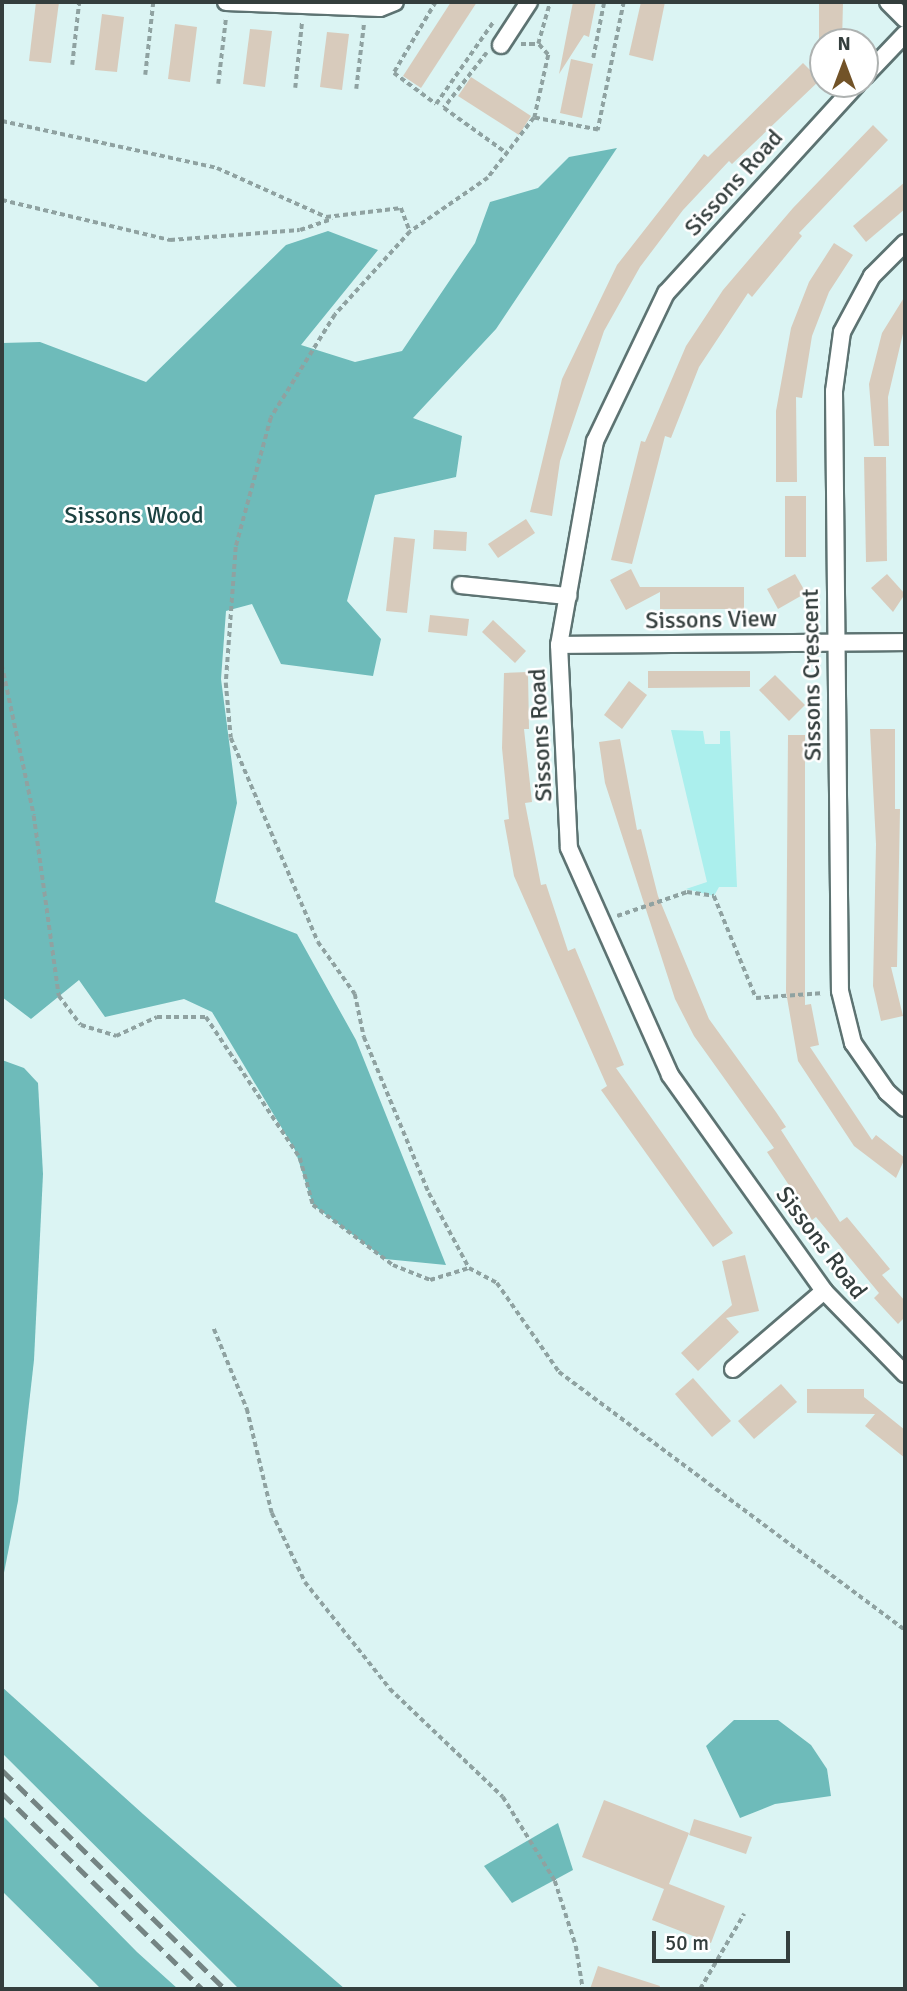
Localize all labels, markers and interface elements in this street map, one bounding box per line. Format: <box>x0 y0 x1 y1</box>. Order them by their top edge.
north arrow <box>809 28 879 98</box>
text: N <box>837 32 851 56</box>
street label: Sissons Road <box>679 124 789 242</box>
park label: Sissons Wood <box>64 502 204 530</box>
street label: Sissons Crescent <box>796 589 828 761</box>
street label: Sissons View <box>645 604 777 636</box>
street label: Sissons Road <box>523 668 559 802</box>
street label: Sissons Road <box>769 1181 873 1305</box>
scale bar <box>655 1918 793 1962</box>
text: 50 m <box>665 1930 709 1956</box>

